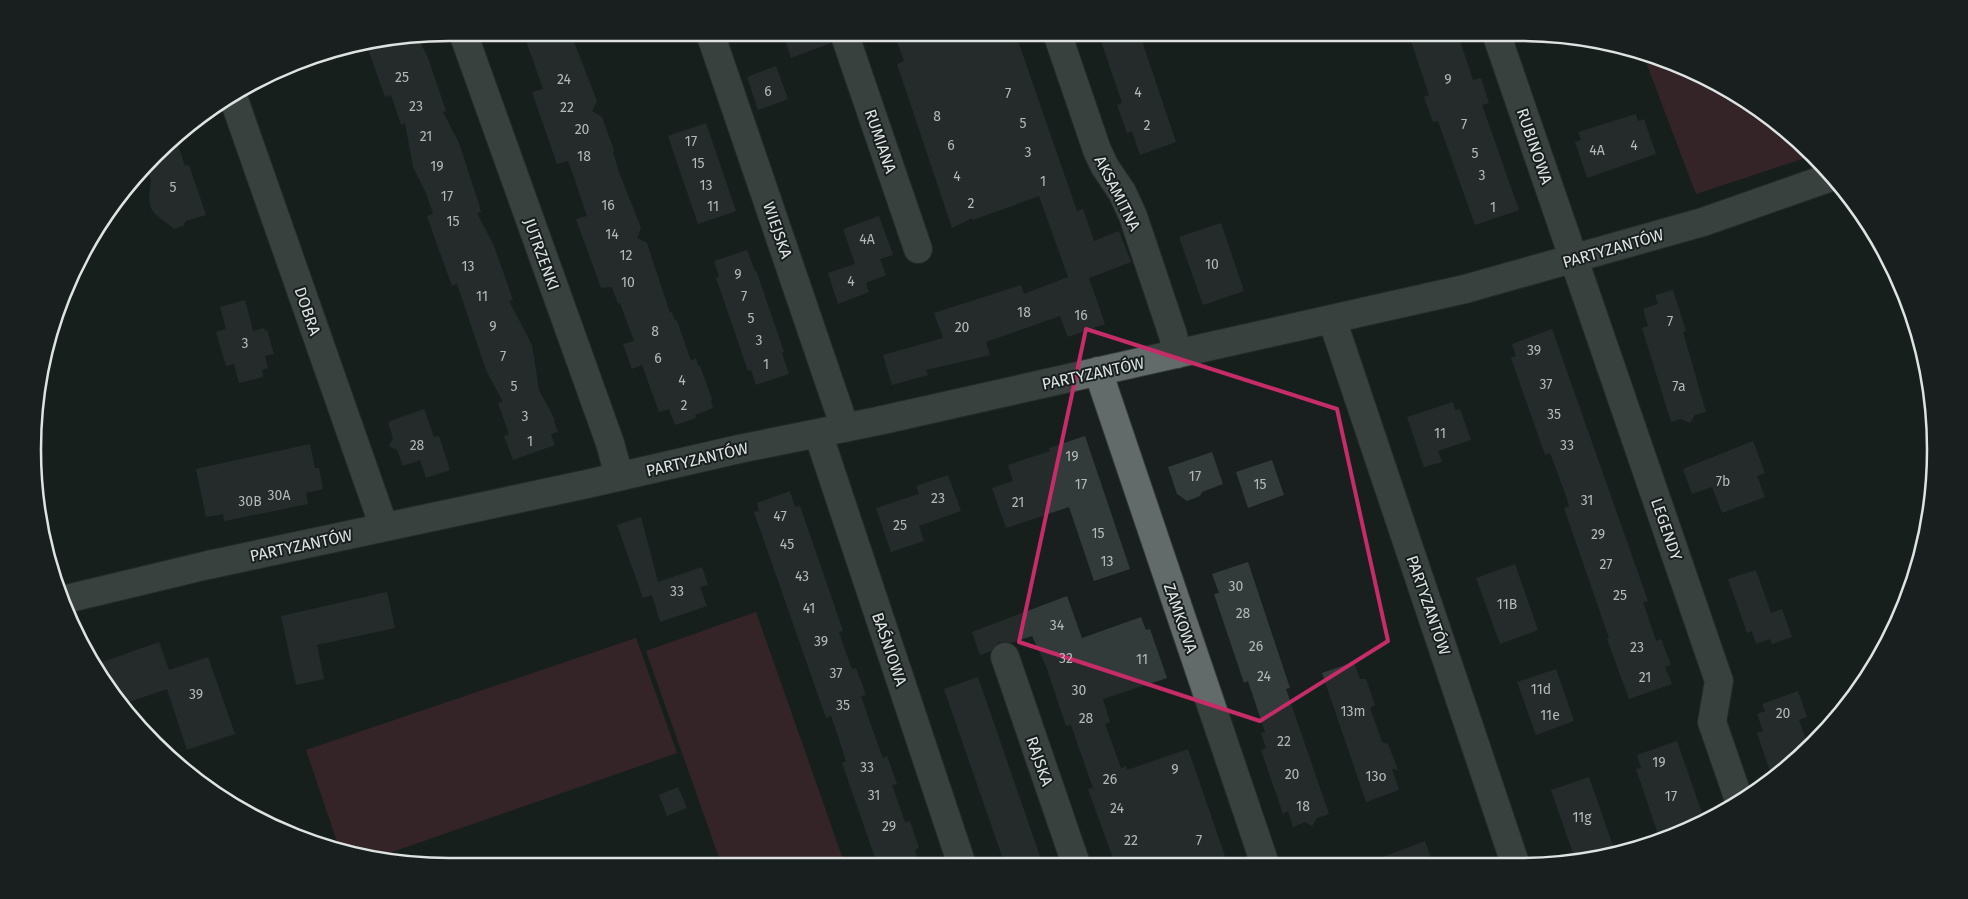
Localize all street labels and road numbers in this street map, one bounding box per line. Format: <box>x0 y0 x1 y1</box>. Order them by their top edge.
street label: RUBINOWA <box>1513 106 1557 187</box>
street label: RUMIANA <box>861 107 901 177</box>
street label: AKSAMITNA <box>1091 152 1145 235</box>
street label: WIEJSKA <box>759 199 796 262</box>
street label: JUTRZENKI <box>520 216 563 293</box>
street label: PARTYZANTÓW <box>1560 224 1666 272</box>
street label: DOBRA <box>290 284 325 339</box>
street label: PARTYZANTÓW <box>1040 352 1146 394</box>
street label: PARTYZANTÓW <box>644 438 750 480</box>
street label: LEGENDY <box>1647 496 1686 563</box>
street label: PARTYZANTÓW <box>248 524 354 566</box>
street label: PARTYZANTÓW <box>1403 553 1455 657</box>
street label: ZAMKOWA <box>1160 581 1202 656</box>
street label: BAŚNIOWA <box>868 610 912 689</box>
street label: RAJSKA <box>1022 734 1057 789</box>

